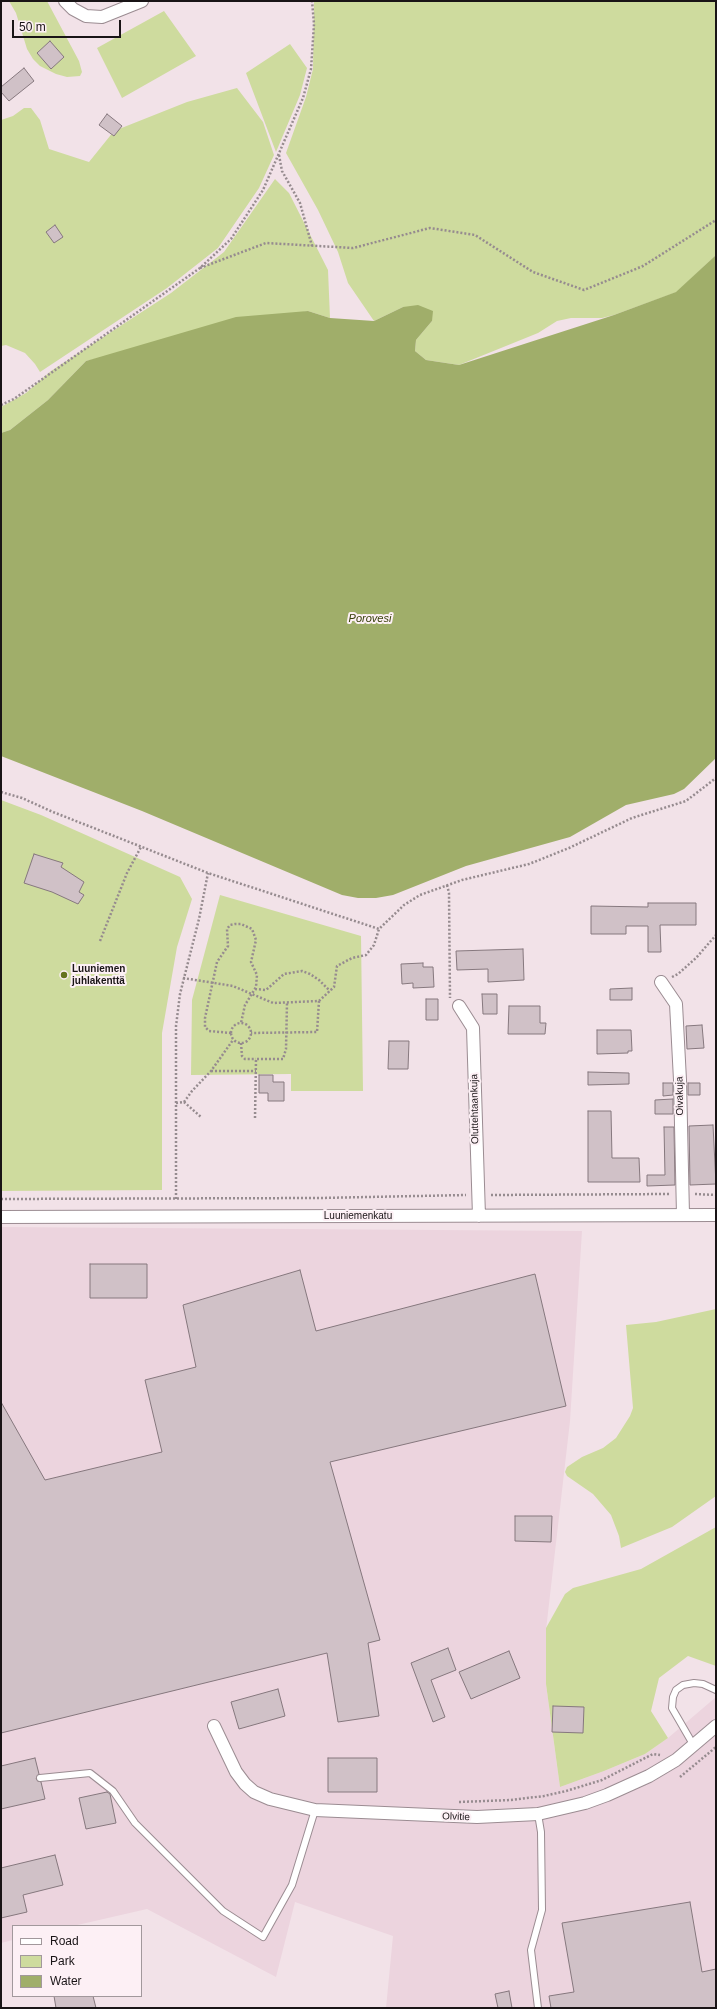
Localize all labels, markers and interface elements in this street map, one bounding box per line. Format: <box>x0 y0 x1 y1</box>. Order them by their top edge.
scale bar <box>14 12 123 38</box>
text: 50 m <box>19 20 46 34</box>
water label: Porovesi <box>349 612 391 626</box>
place label: Luuniemen juhlakenttä <box>72 963 125 986</box>
marker: Luuniemen juhlakenttä <box>59 970 69 980</box>
street label: Oluttehtaankuja <box>468 1074 482 1144</box>
street label: Oivakuja <box>674 1076 686 1116</box>
street label: Luuniemenkatu <box>324 1210 392 1222</box>
street label: Olvitie <box>442 1811 470 1823</box>
legend <box>12 1925 142 1997</box>
text: Road <box>50 1934 79 1948</box>
text: Park <box>50 1954 75 1968</box>
text: Water <box>50 1974 82 1988</box>

